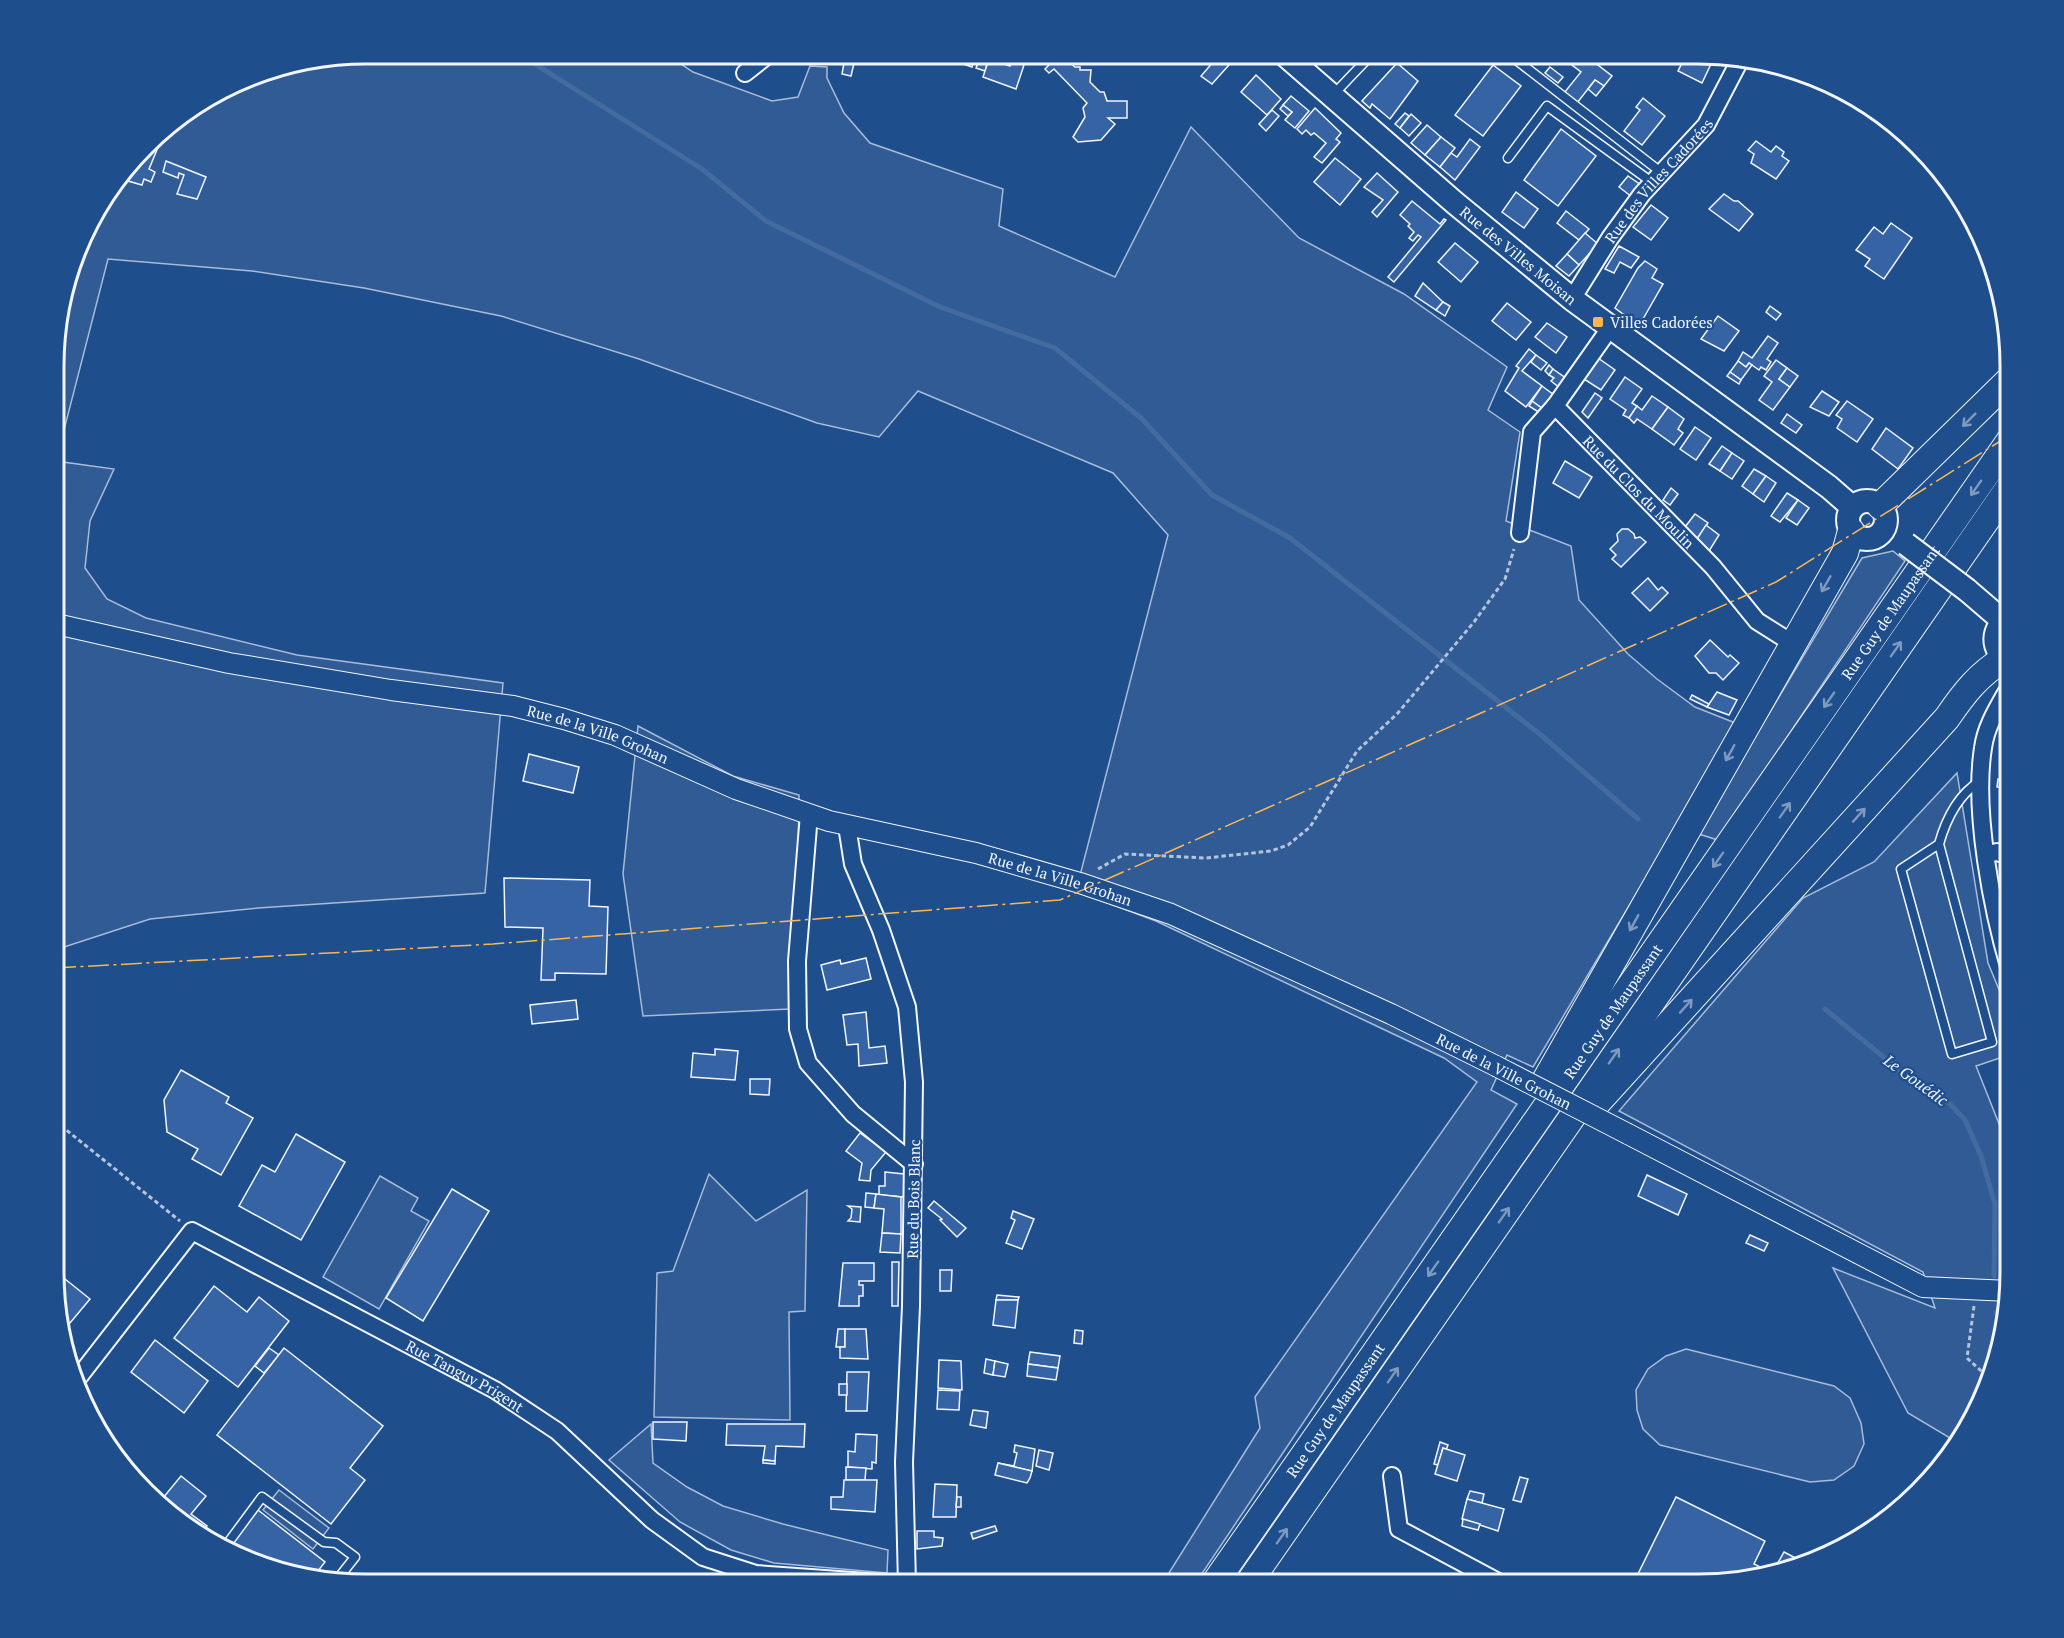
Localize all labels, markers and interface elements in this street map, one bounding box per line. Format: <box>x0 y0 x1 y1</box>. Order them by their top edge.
street label: Rue des Villes Cadorées <box>1600 116 1717 247</box>
street label: Rue des Villes Moisan <box>1456 201 1581 309</box>
place label: Villes Cadorées <box>1610 312 1713 332</box>
marker: Villes Cadorées <box>1591 315 1605 329</box>
one-way arrow <box>1961 413 1976 428</box>
street label: Rue du Clos du Moulin <box>1579 431 1699 553</box>
one-way arrow <box>1970 479 1982 495</box>
street label: Rue Guy de Maupassant <box>1836 541 1944 683</box>
one-way arrow <box>1820 575 1832 592</box>
one-way arrow <box>1890 642 1902 658</box>
one-way arrow <box>1823 691 1835 707</box>
street label: Rue de la Ville Grohan <box>525 700 672 768</box>
one-way arrow <box>1724 744 1736 761</box>
one-way arrow <box>1779 802 1791 818</box>
one-way arrow <box>1852 808 1866 823</box>
street label: Rue de la Ville Grohan <box>986 847 1135 910</box>
one-way arrow <box>1712 851 1724 867</box>
one-way arrow <box>1628 914 1640 931</box>
street label: Rue Guy de Maupassant <box>1559 940 1667 1082</box>
one-way arrow <box>1679 999 1693 1014</box>
street label: Rue de la Ville Grohan <box>1433 1028 1575 1114</box>
one-way arrow <box>1608 1048 1620 1065</box>
water label: Le Gouédic <box>1879 1049 1953 1111</box>
street label: Rue du Bois Blanc <box>902 1139 924 1259</box>
one-way arrow <box>1498 1208 1510 1224</box>
one-way arrow <box>1427 1261 1439 1277</box>
street label: Rue Tanguy Prigent <box>403 1335 528 1417</box>
street label: Rue Guy de Maupassant <box>1281 1338 1389 1481</box>
one-way arrow <box>1387 1368 1399 1384</box>
one-way arrow <box>1276 1528 1288 1544</box>

